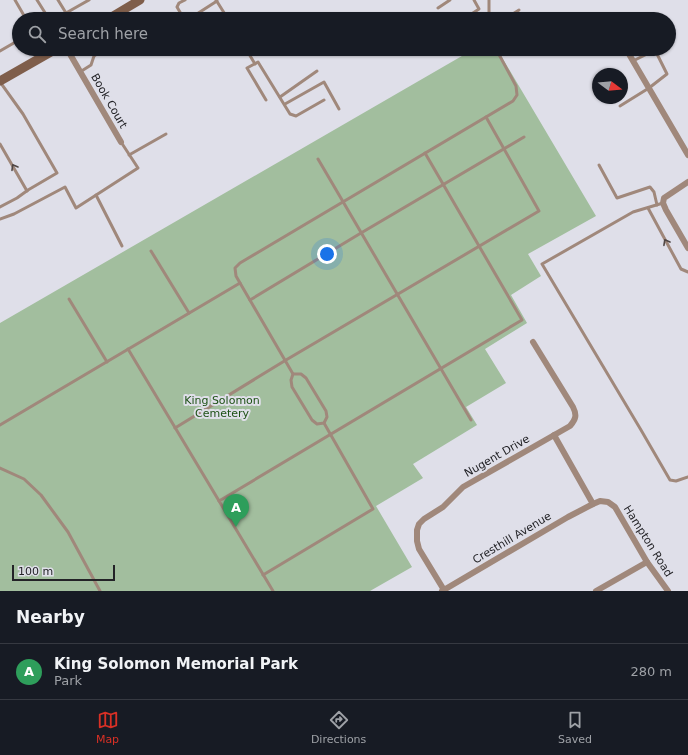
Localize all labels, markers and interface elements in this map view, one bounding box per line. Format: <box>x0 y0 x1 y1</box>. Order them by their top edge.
search box <box>12 12 676 56</box>
icon: search <box>26 23 48 45</box>
text: Search here <box>58 25 148 43</box>
north arrow <box>592 68 628 104</box>
street label: Book Court <box>88 71 130 131</box>
one-way arrow <box>11 164 18 171</box>
one-way arrow <box>664 239 671 246</box>
your location <box>317 244 337 264</box>
park label: King Solomon Cemetery <box>184 394 260 420</box>
street label: Nugent Drive <box>462 432 532 480</box>
pin: A <box>223 494 249 527</box>
street label: Hampton Road <box>621 503 675 579</box>
street label: Cresthill Avenue <box>470 509 554 567</box>
scale bar <box>12 563 115 582</box>
text: 100 m <box>18 565 53 578</box>
text: Nearby <box>16 607 85 627</box>
text: King Solomon Memorial Park <box>54 655 298 673</box>
text: A <box>24 664 34 679</box>
text: 280 m <box>630 664 672 679</box>
text: Park <box>54 673 82 688</box>
tab: Map <box>96 709 119 746</box>
tab: Directions <box>311 709 366 746</box>
tab: Saved <box>558 709 592 746</box>

